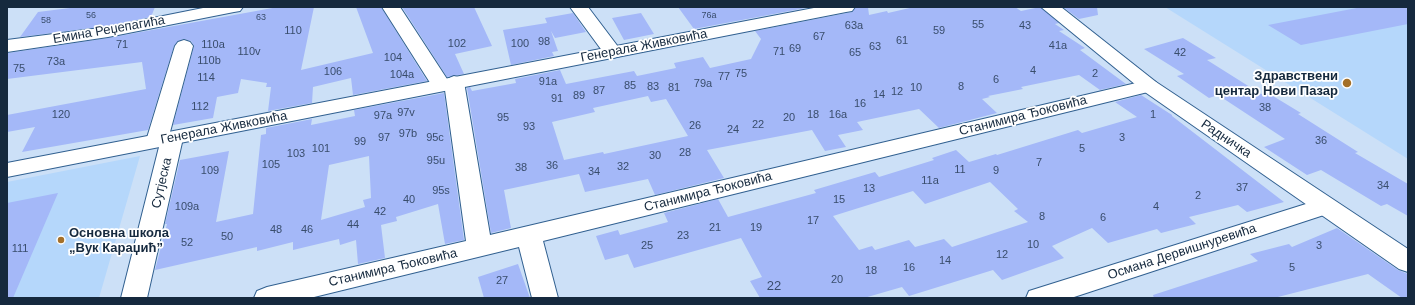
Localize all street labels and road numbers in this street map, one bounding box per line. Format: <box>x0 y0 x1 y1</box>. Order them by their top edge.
street label: Емина Реџепагића <box>52 12 166 48</box>
street label: Генерала Живковића <box>579 26 709 66</box>
street label: Станимира Ђоковића <box>957 93 1089 139</box>
street label: Генерала Живковића <box>159 108 289 148</box>
street label: Радничка <box>1198 116 1254 162</box>
street label: Сутјеска <box>149 156 175 210</box>
street label: Станимира Ђоковића <box>642 169 774 215</box>
street label: Османа Дервишнуревића <box>1106 221 1258 283</box>
street label: Станимира Ђоковића <box>327 246 459 290</box>

